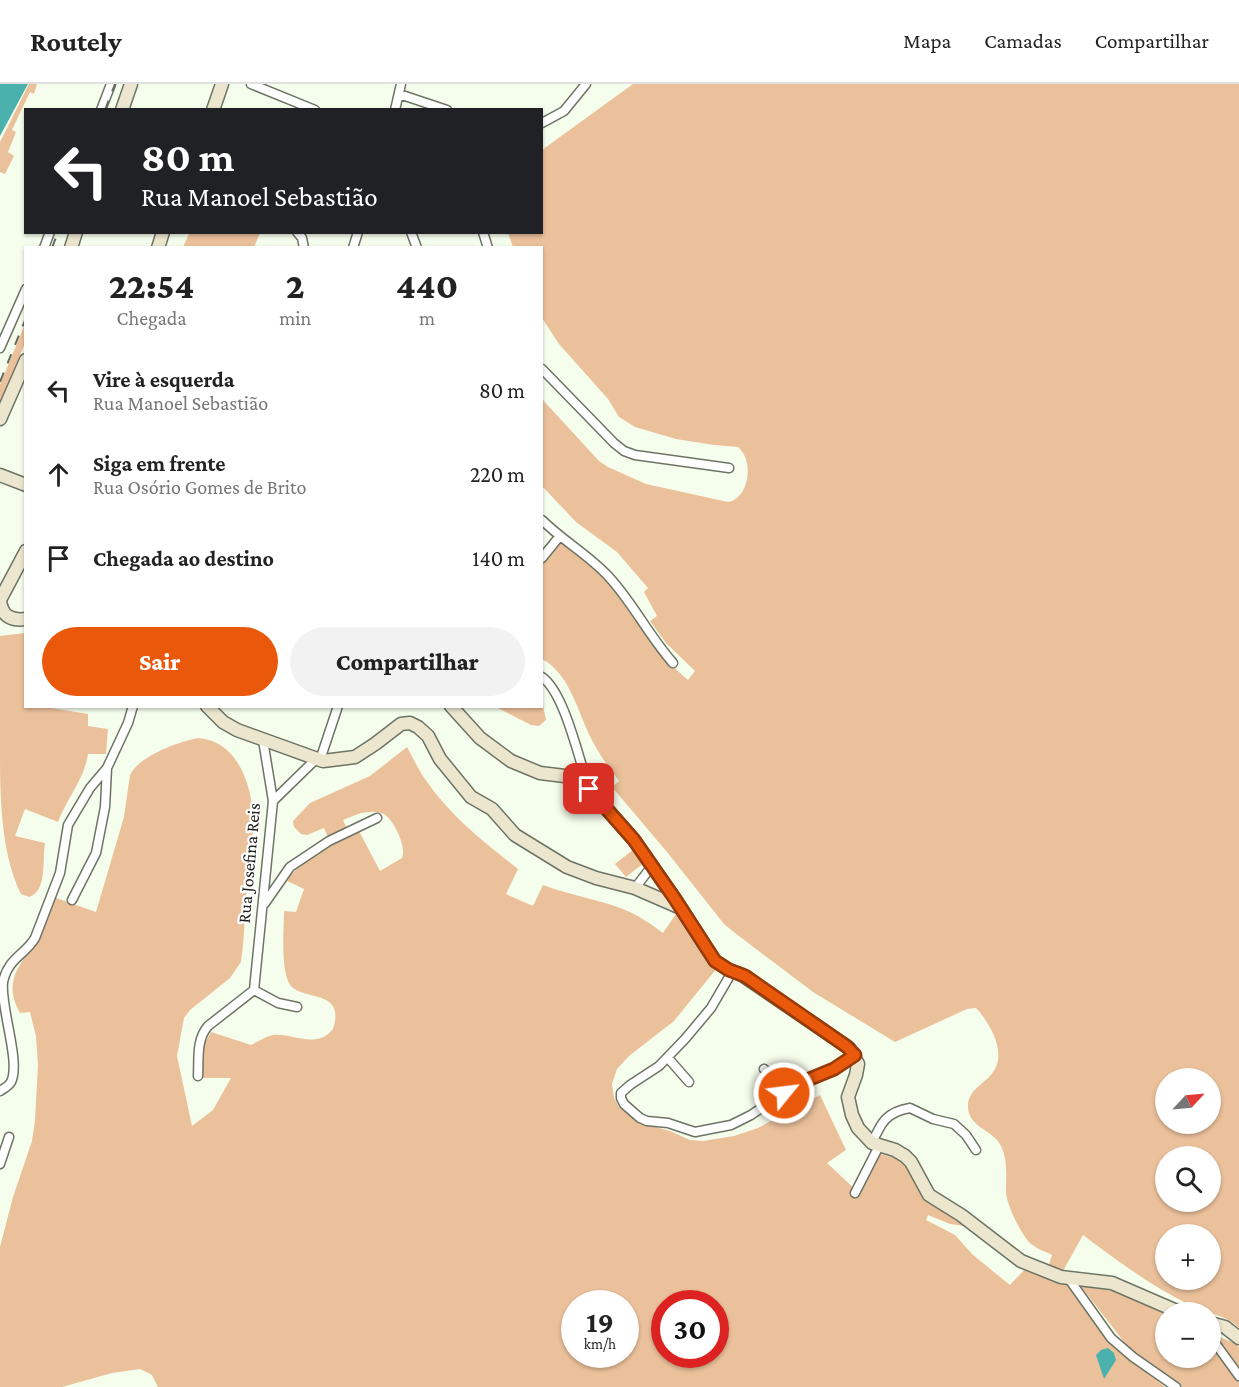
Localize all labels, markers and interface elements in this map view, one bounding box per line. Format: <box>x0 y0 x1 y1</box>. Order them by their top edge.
text: Routely <box>30 26 122 57</box>
text: Mapa <box>903 29 951 53</box>
text: Camadas <box>984 29 1062 53</box>
text: Compartilhar <box>1095 29 1209 53</box>
icon: left <box>42 132 120 210</box>
text: 80 m <box>141 133 235 180</box>
text: Rua Manoel Sebastião <box>141 182 378 212</box>
text: 22:54 <box>109 266 194 306</box>
text: 2 <box>286 266 305 306</box>
text: 440 <box>396 266 458 306</box>
text: Chegada <box>117 307 187 329</box>
text: min <box>279 307 311 329</box>
text: m <box>419 307 435 329</box>
text: Vire à esquerda <box>93 367 234 392</box>
icon: left <box>42 374 75 407</box>
text: 80 m <box>479 378 525 403</box>
text: Rua Manoel Sebastião <box>93 392 268 414</box>
text: Siga em frente <box>93 451 226 476</box>
icon: ahead <box>42 458 75 491</box>
text: 220 m <box>470 462 525 487</box>
text: Rua Osório Gomes de Brito <box>93 476 306 498</box>
icon: arrive <box>42 542 75 575</box>
text: Chegada ao destino <box>93 546 274 571</box>
text: 140 m <box>472 546 525 571</box>
button: Sair <box>42 627 278 696</box>
button: Compartilhar <box>290 627 525 696</box>
pin <box>563 763 614 814</box>
icon: arrive <box>572 772 605 805</box>
street label: Rua Josefina Reis <box>234 802 264 924</box>
position arrow <box>752 1061 816 1125</box>
north arrow <box>1155 1068 1221 1134</box>
map controls <box>1155 1068 1221 1368</box>
button: search <box>1155 1146 1221 1212</box>
button: + <box>1155 1224 1221 1290</box>
speed limit sign: 30 <box>651 1290 729 1368</box>
button: − <box>1155 1302 1221 1368</box>
text: 19 <box>586 1305 614 1338</box>
text: km/h <box>584 1336 616 1352</box>

